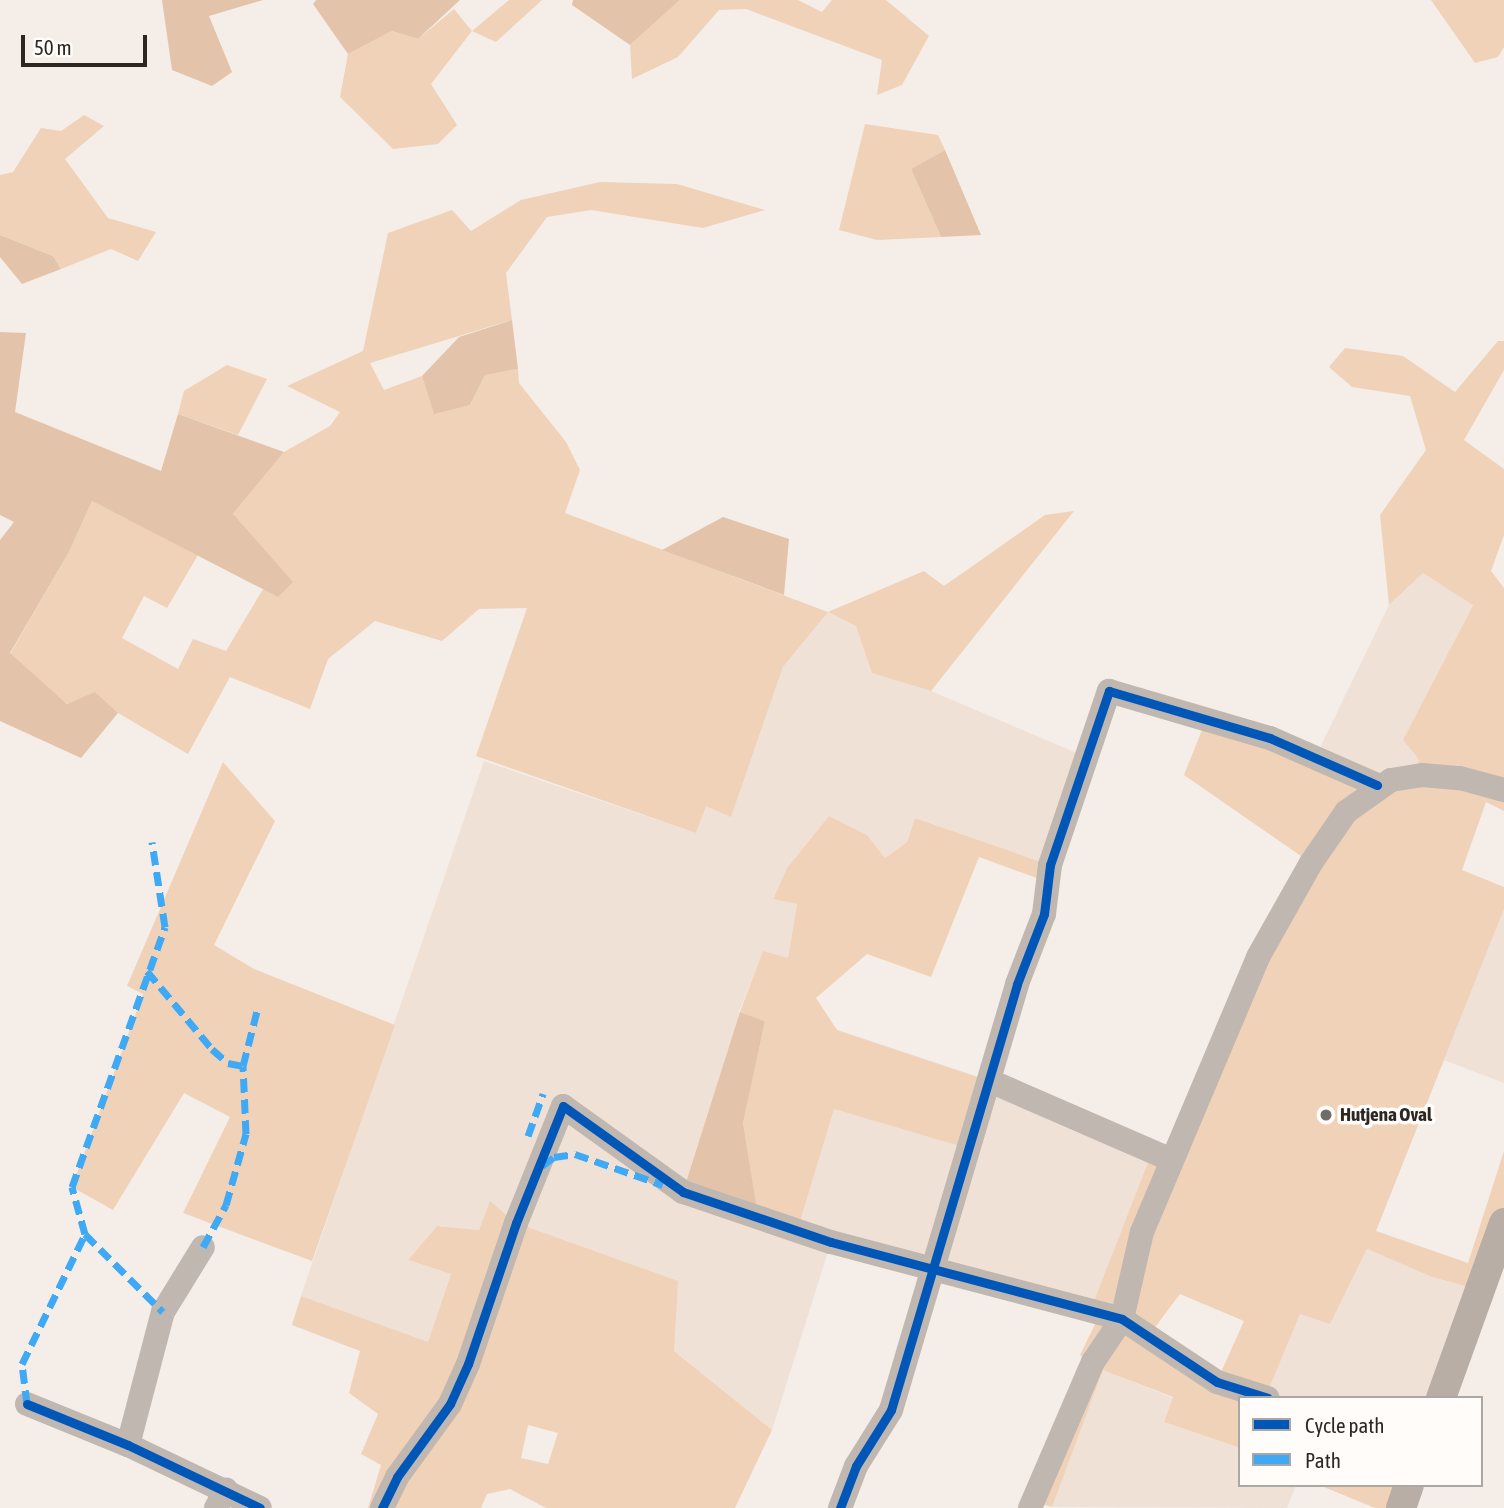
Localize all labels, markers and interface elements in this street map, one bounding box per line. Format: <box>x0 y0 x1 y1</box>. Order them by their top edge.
scale bar <box>24 21 150 65</box>
text: 50 m <box>34 35 72 59</box>
place label: Hutjena Oval <box>1340 1104 1432 1126</box>
marker: Hutjena Oval <box>1318 1107 1334 1123</box>
legend <box>1238 1396 1483 1487</box>
text: Cycle path <box>1305 1413 1384 1437</box>
text: Path <box>1305 1448 1341 1472</box>

